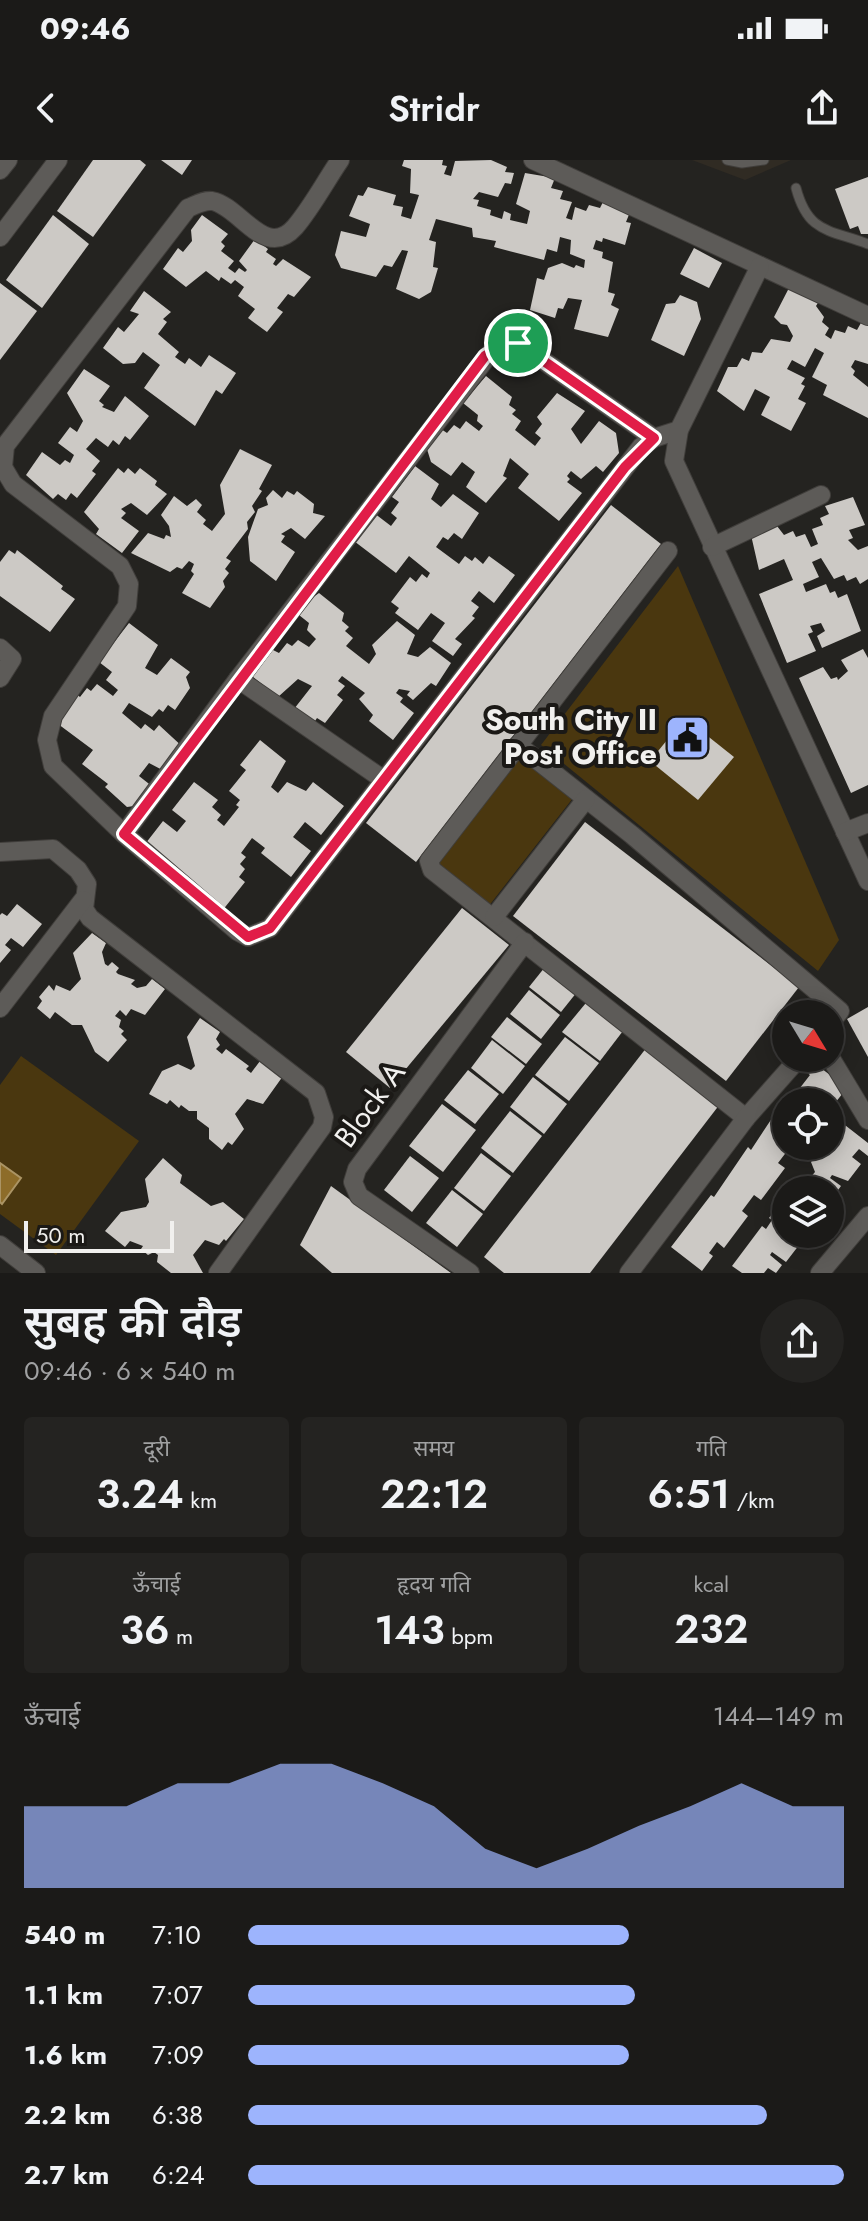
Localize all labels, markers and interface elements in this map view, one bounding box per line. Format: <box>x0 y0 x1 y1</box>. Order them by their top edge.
text: 09:46 <box>40 7 131 50</box>
text: Stridr <box>388 82 480 134</box>
icon: back <box>24 86 68 130</box>
icon: share <box>800 86 844 130</box>
pin <box>484 309 552 377</box>
icon: arrive <box>496 321 540 365</box>
place label: South City II Post Office <box>485 698 657 775</box>
public building icon: South City II Post Office <box>664 713 712 761</box>
north arrow <box>772 1000 844 1072</box>
map controls <box>772 1000 844 1248</box>
street label: Block A <box>324 1053 415 1156</box>
button: locate <box>772 1088 844 1160</box>
button: layers <box>772 1176 844 1248</box>
scale bar <box>24 1217 174 1253</box>
text: 50 m <box>36 1219 85 1251</box>
text: सुबह की दौड़ <box>24 1290 242 1354</box>
button: share <box>760 1299 844 1383</box>
text: 09:46 · 6 × 540 m <box>24 1352 235 1390</box>
text: दूरी <box>143 1432 170 1464</box>
text: समय <box>414 1432 454 1464</box>
text: गति <box>696 1432 727 1464</box>
text: 3.24 <box>96 1465 184 1523</box>
text: 22:12 <box>380 1465 488 1523</box>
text: 6:51 <box>648 1465 730 1523</box>
text: km <box>184 1484 217 1516</box>
text: /km <box>730 1484 775 1516</box>
text: ऊँचाई <box>133 1568 181 1600</box>
text: हृदय गति <box>397 1568 471 1600</box>
text: kcal <box>694 1568 729 1600</box>
text: 232 <box>674 1600 748 1658</box>
text: 36 <box>120 1601 170 1659</box>
text: 143 <box>375 1601 445 1659</box>
text: m <box>170 1620 193 1652</box>
text: bpm <box>445 1620 493 1652</box>
text: ऊँचाई <box>24 1697 80 1735</box>
text: 144–149 m <box>713 1697 844 1735</box>
text: 540 m <box>24 1916 105 1954</box>
text: 7:10 <box>152 1916 201 1954</box>
text: 1.1 km <box>24 1976 103 2014</box>
text: 7:07 <box>152 1976 203 2014</box>
text: 1.6 km <box>24 2036 107 2074</box>
text: 7:09 <box>152 2036 204 2074</box>
text: 2.2 km <box>24 2096 111 2134</box>
text: 6:38 <box>152 2096 203 2134</box>
text: 2.7 km <box>24 2156 109 2194</box>
text: 6:24 <box>152 2156 205 2194</box>

